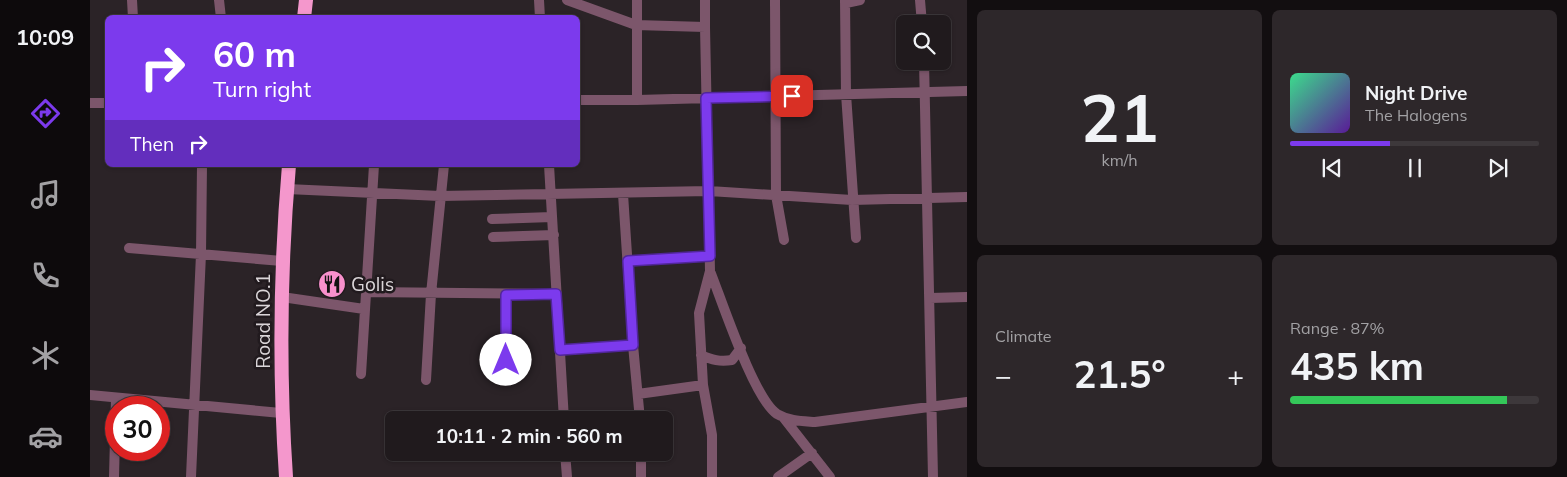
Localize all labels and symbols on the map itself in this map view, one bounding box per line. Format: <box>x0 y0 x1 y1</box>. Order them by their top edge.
pin <box>771 75 813 117</box>
restaurant icon: Golis <box>317 269 347 299</box>
place label: Golis <box>351 272 394 296</box>
street label: Road NO.1 <box>251 273 275 369</box>
position arrow <box>479 333 531 385</box>
speed limit sign: 30 <box>105 396 170 461</box>

